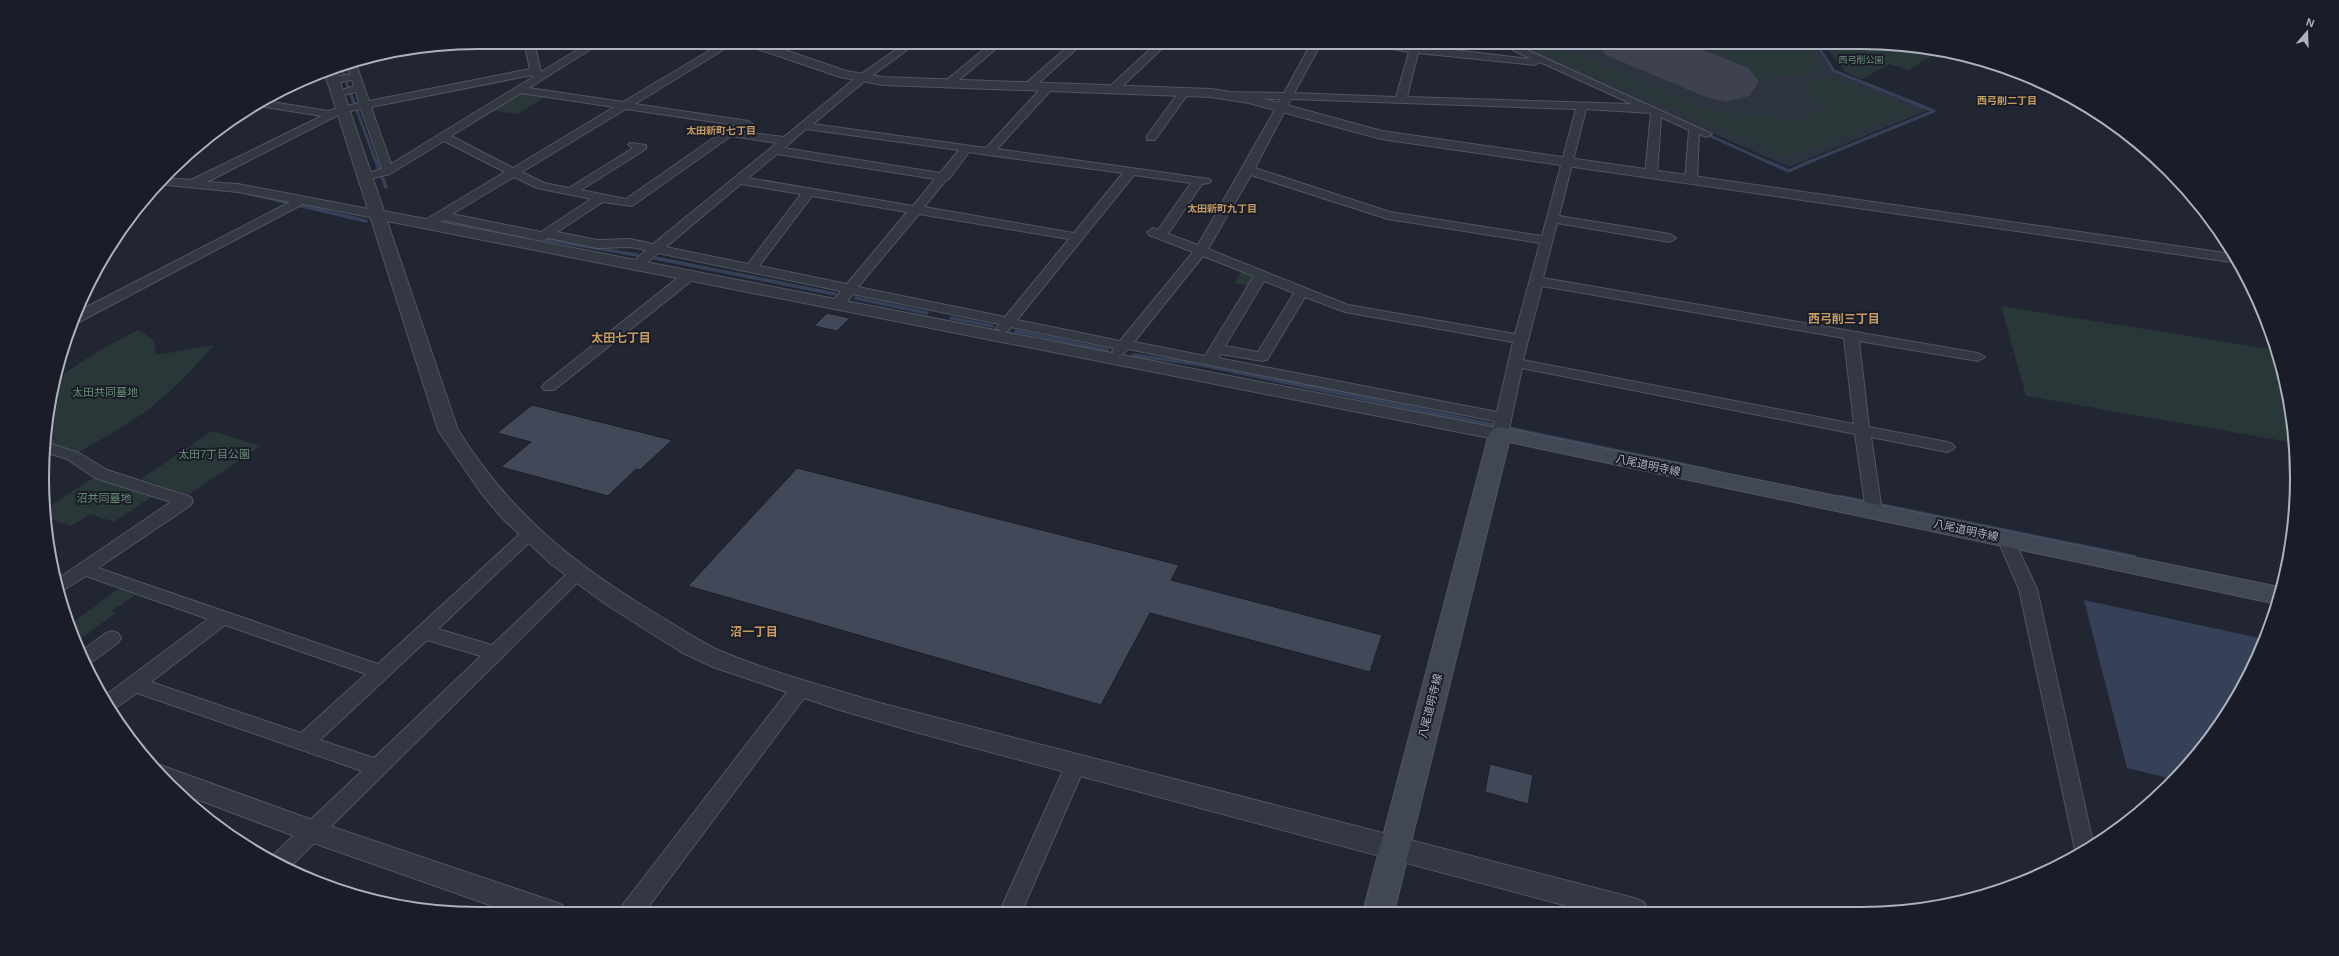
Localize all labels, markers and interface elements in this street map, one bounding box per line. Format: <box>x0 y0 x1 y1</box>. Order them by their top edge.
north arrow <box>2287 12 2327 52</box>
text: N <box>2305 16 2316 30</box>
park label: 西弓削公園 <box>1838 55 1884 65</box>
district label: 西弓削二丁目 <box>1977 95 2037 106</box>
district label: 太田新町七丁目 <box>686 125 756 136</box>
district label: 太田新町九丁目 <box>1187 203 1257 214</box>
district label: 西弓削三丁目 <box>1808 312 1880 326</box>
district label: 太田七丁目 <box>591 331 651 345</box>
park label: 太田共同墓地 <box>72 386 138 398</box>
park label: 太田7丁目公園 <box>178 448 250 460</box>
street label: 八尾道明寺線 <box>1614 452 1682 478</box>
park label: 沼共同墓地 <box>77 492 132 504</box>
street label: 八尾道明寺線 <box>1932 517 2000 543</box>
district label: 沼一丁目 <box>730 625 778 639</box>
street label: 八尾道明寺線 <box>1416 673 1444 739</box>

